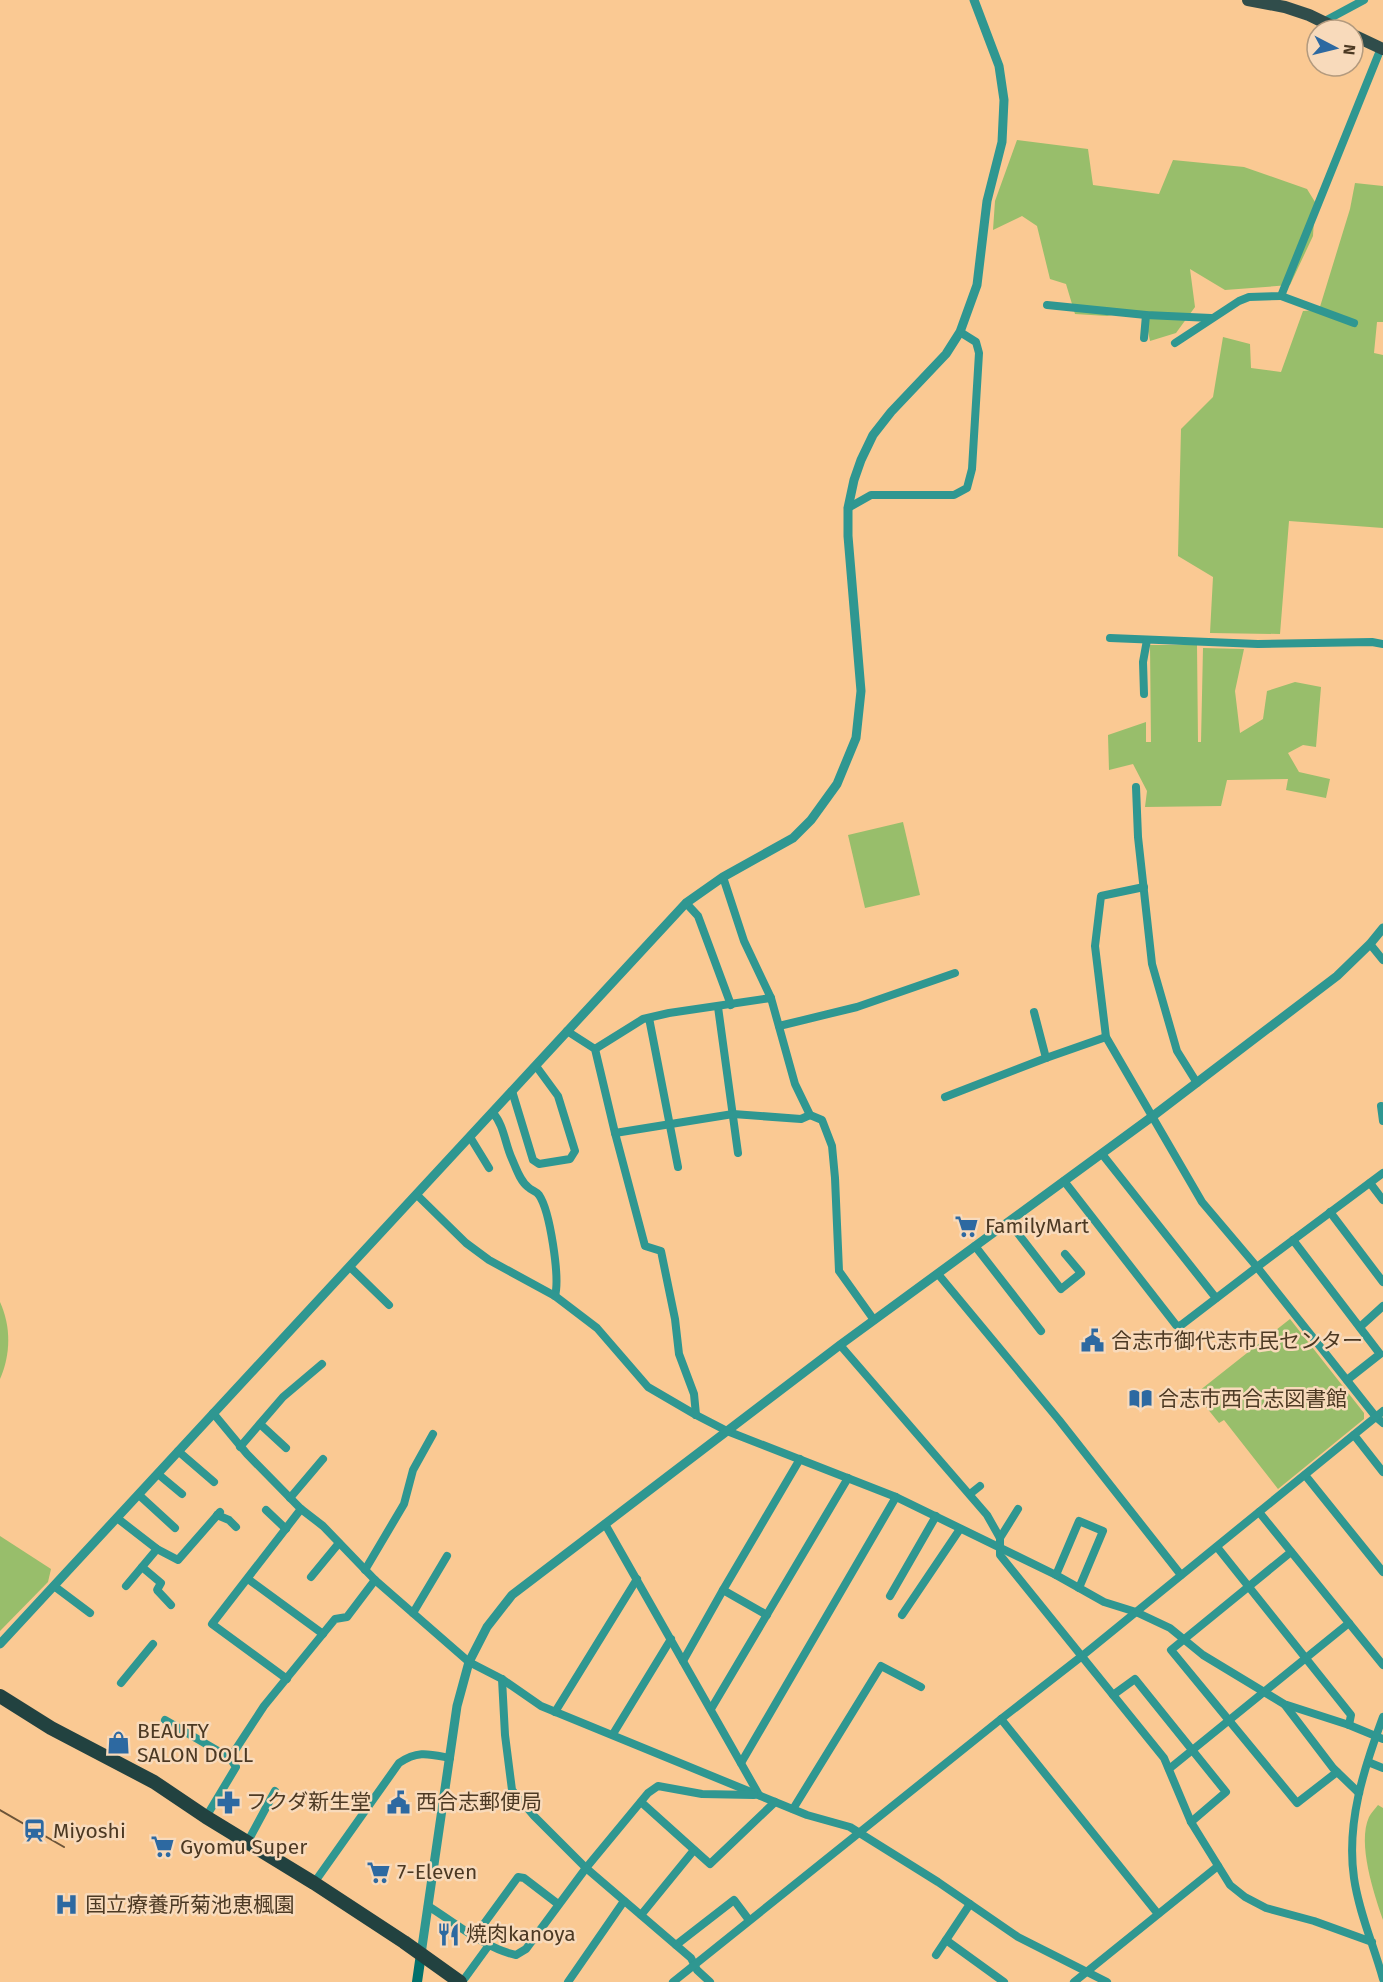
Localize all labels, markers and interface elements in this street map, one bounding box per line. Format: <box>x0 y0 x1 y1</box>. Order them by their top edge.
north arrow <box>1305 18 1365 78</box>
text: N <box>1339 43 1359 56</box>
supermarket icon: FamilyMart <box>954 1213 980 1239</box>
place label: FamilyMart <box>985 1213 1090 1239</box>
public building icon: 合志市御代志市民センター <box>1080 1328 1106 1354</box>
place label: 合志市御代志市民センター <box>1111 1328 1363 1354</box>
library icon: 合志市西合志図書館 <box>1127 1386 1153 1412</box>
place label: 合志市西合志図書館 <box>1158 1386 1347 1412</box>
place label: BEAUTY SALON DOLL <box>137 1718 254 1768</box>
shop icon: BEAUTY SALON DOLL <box>106 1730 132 1756</box>
pharmacy icon: フクダ新生堂 <box>215 1789 241 1815</box>
place label: フクダ新生堂 <box>246 1789 371 1815</box>
public building icon: 西合志郵便局 <box>385 1789 411 1815</box>
place label: 西合志郵便局 <box>416 1789 542 1815</box>
station icon: Miyoshi <box>22 1818 48 1844</box>
place label: Miyoshi <box>53 1818 126 1844</box>
supermarket icon: Gyomu Super <box>149 1834 175 1860</box>
place label: Gyomu Super <box>180 1834 307 1860</box>
supermarket icon: 7-Eleven <box>366 1859 392 1885</box>
place label: 7-Eleven <box>397 1859 477 1885</box>
hospital icon: 国立療養所菊池恵楓園 <box>54 1892 80 1918</box>
place label: 国立療養所菊池恵楓園 <box>85 1892 295 1918</box>
restaurant icon: 焼肉kanoya <box>435 1921 461 1947</box>
place label: 焼肉kanoya <box>466 1921 576 1947</box>

